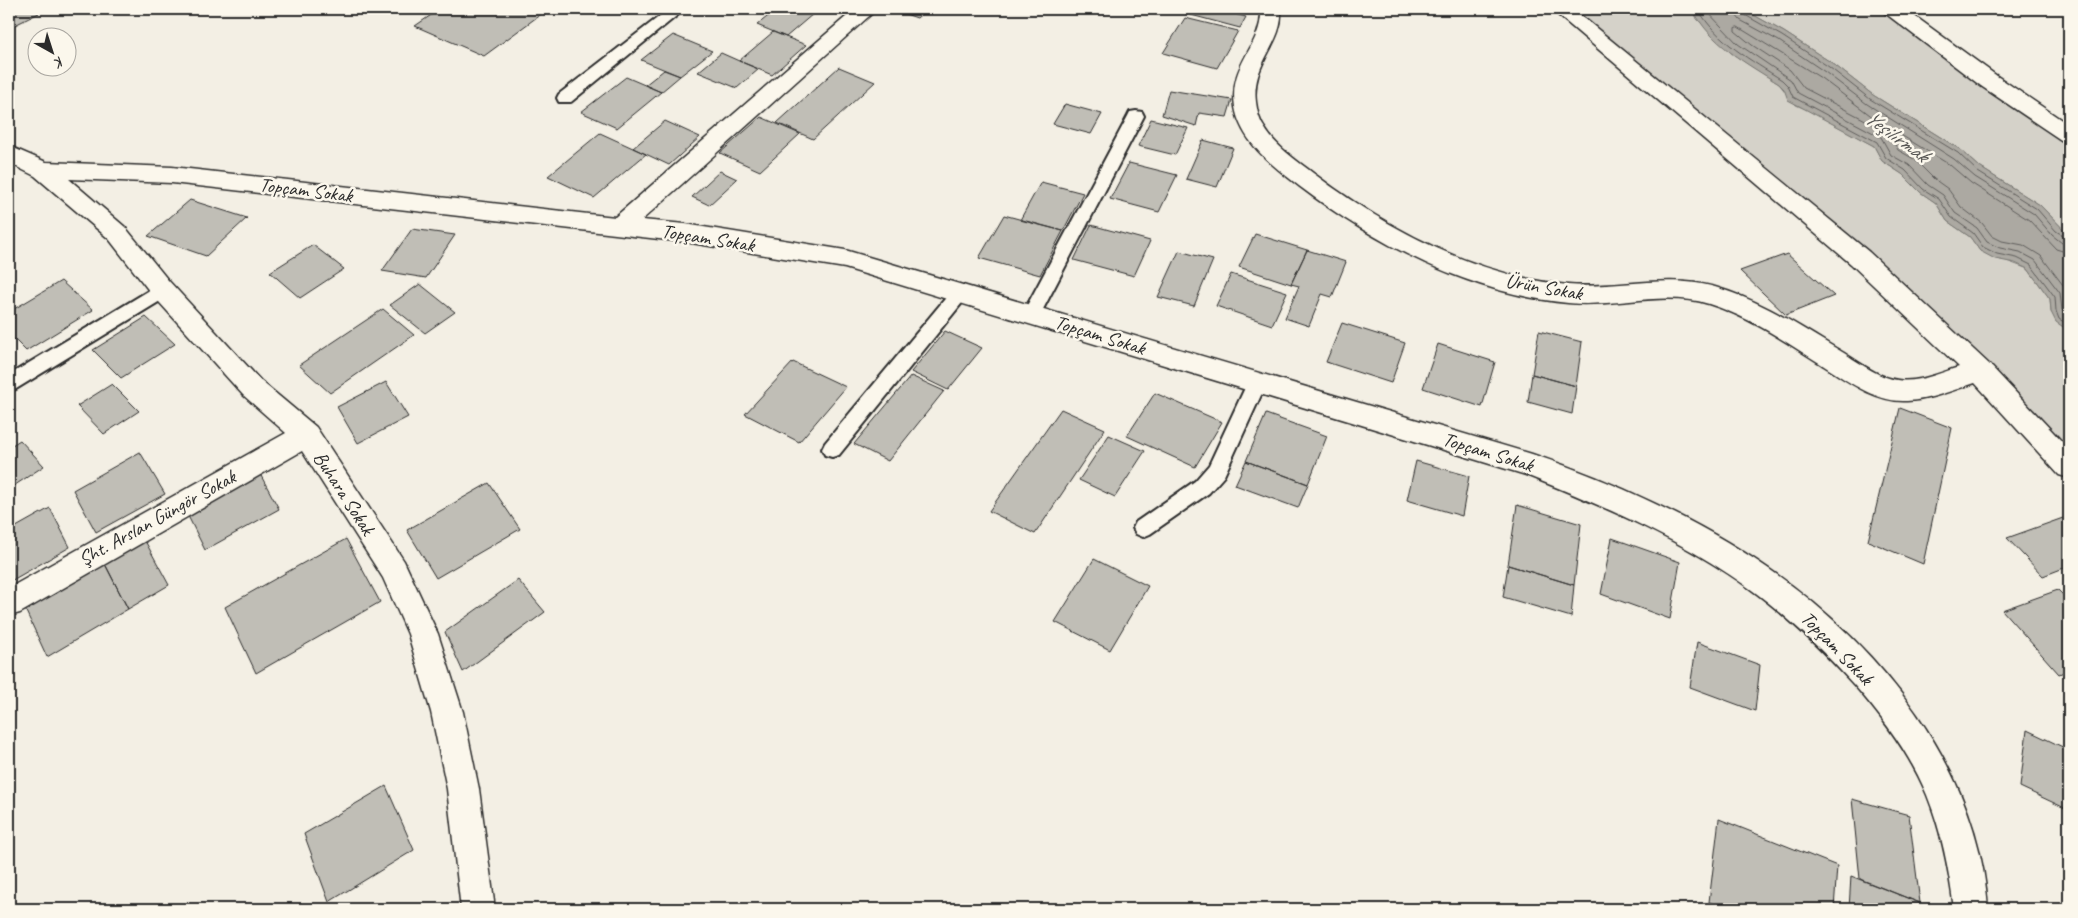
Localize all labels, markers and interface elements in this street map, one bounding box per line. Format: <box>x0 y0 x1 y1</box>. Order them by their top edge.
north arrow <box>28 28 78 78</box>
text: K <box>50 53 68 72</box>
water label: Yeşilırmak <box>1860 104 1937 170</box>
street label: Topçam Sokak <box>258 172 356 208</box>
street label: Topçam Sokak <box>660 218 758 258</box>
street label: Ürün Sokak <box>1504 268 1586 306</box>
street label: Topçam Sokak <box>1052 309 1150 361</box>
street label: Topçam Sokak <box>1440 426 1538 478</box>
street label: Buhara Sokak <box>308 447 381 541</box>
street label: Şht. Arslan Güngör Sokak <box>74 464 241 572</box>
street label: Topçam Sokak <box>1796 606 1880 692</box>

